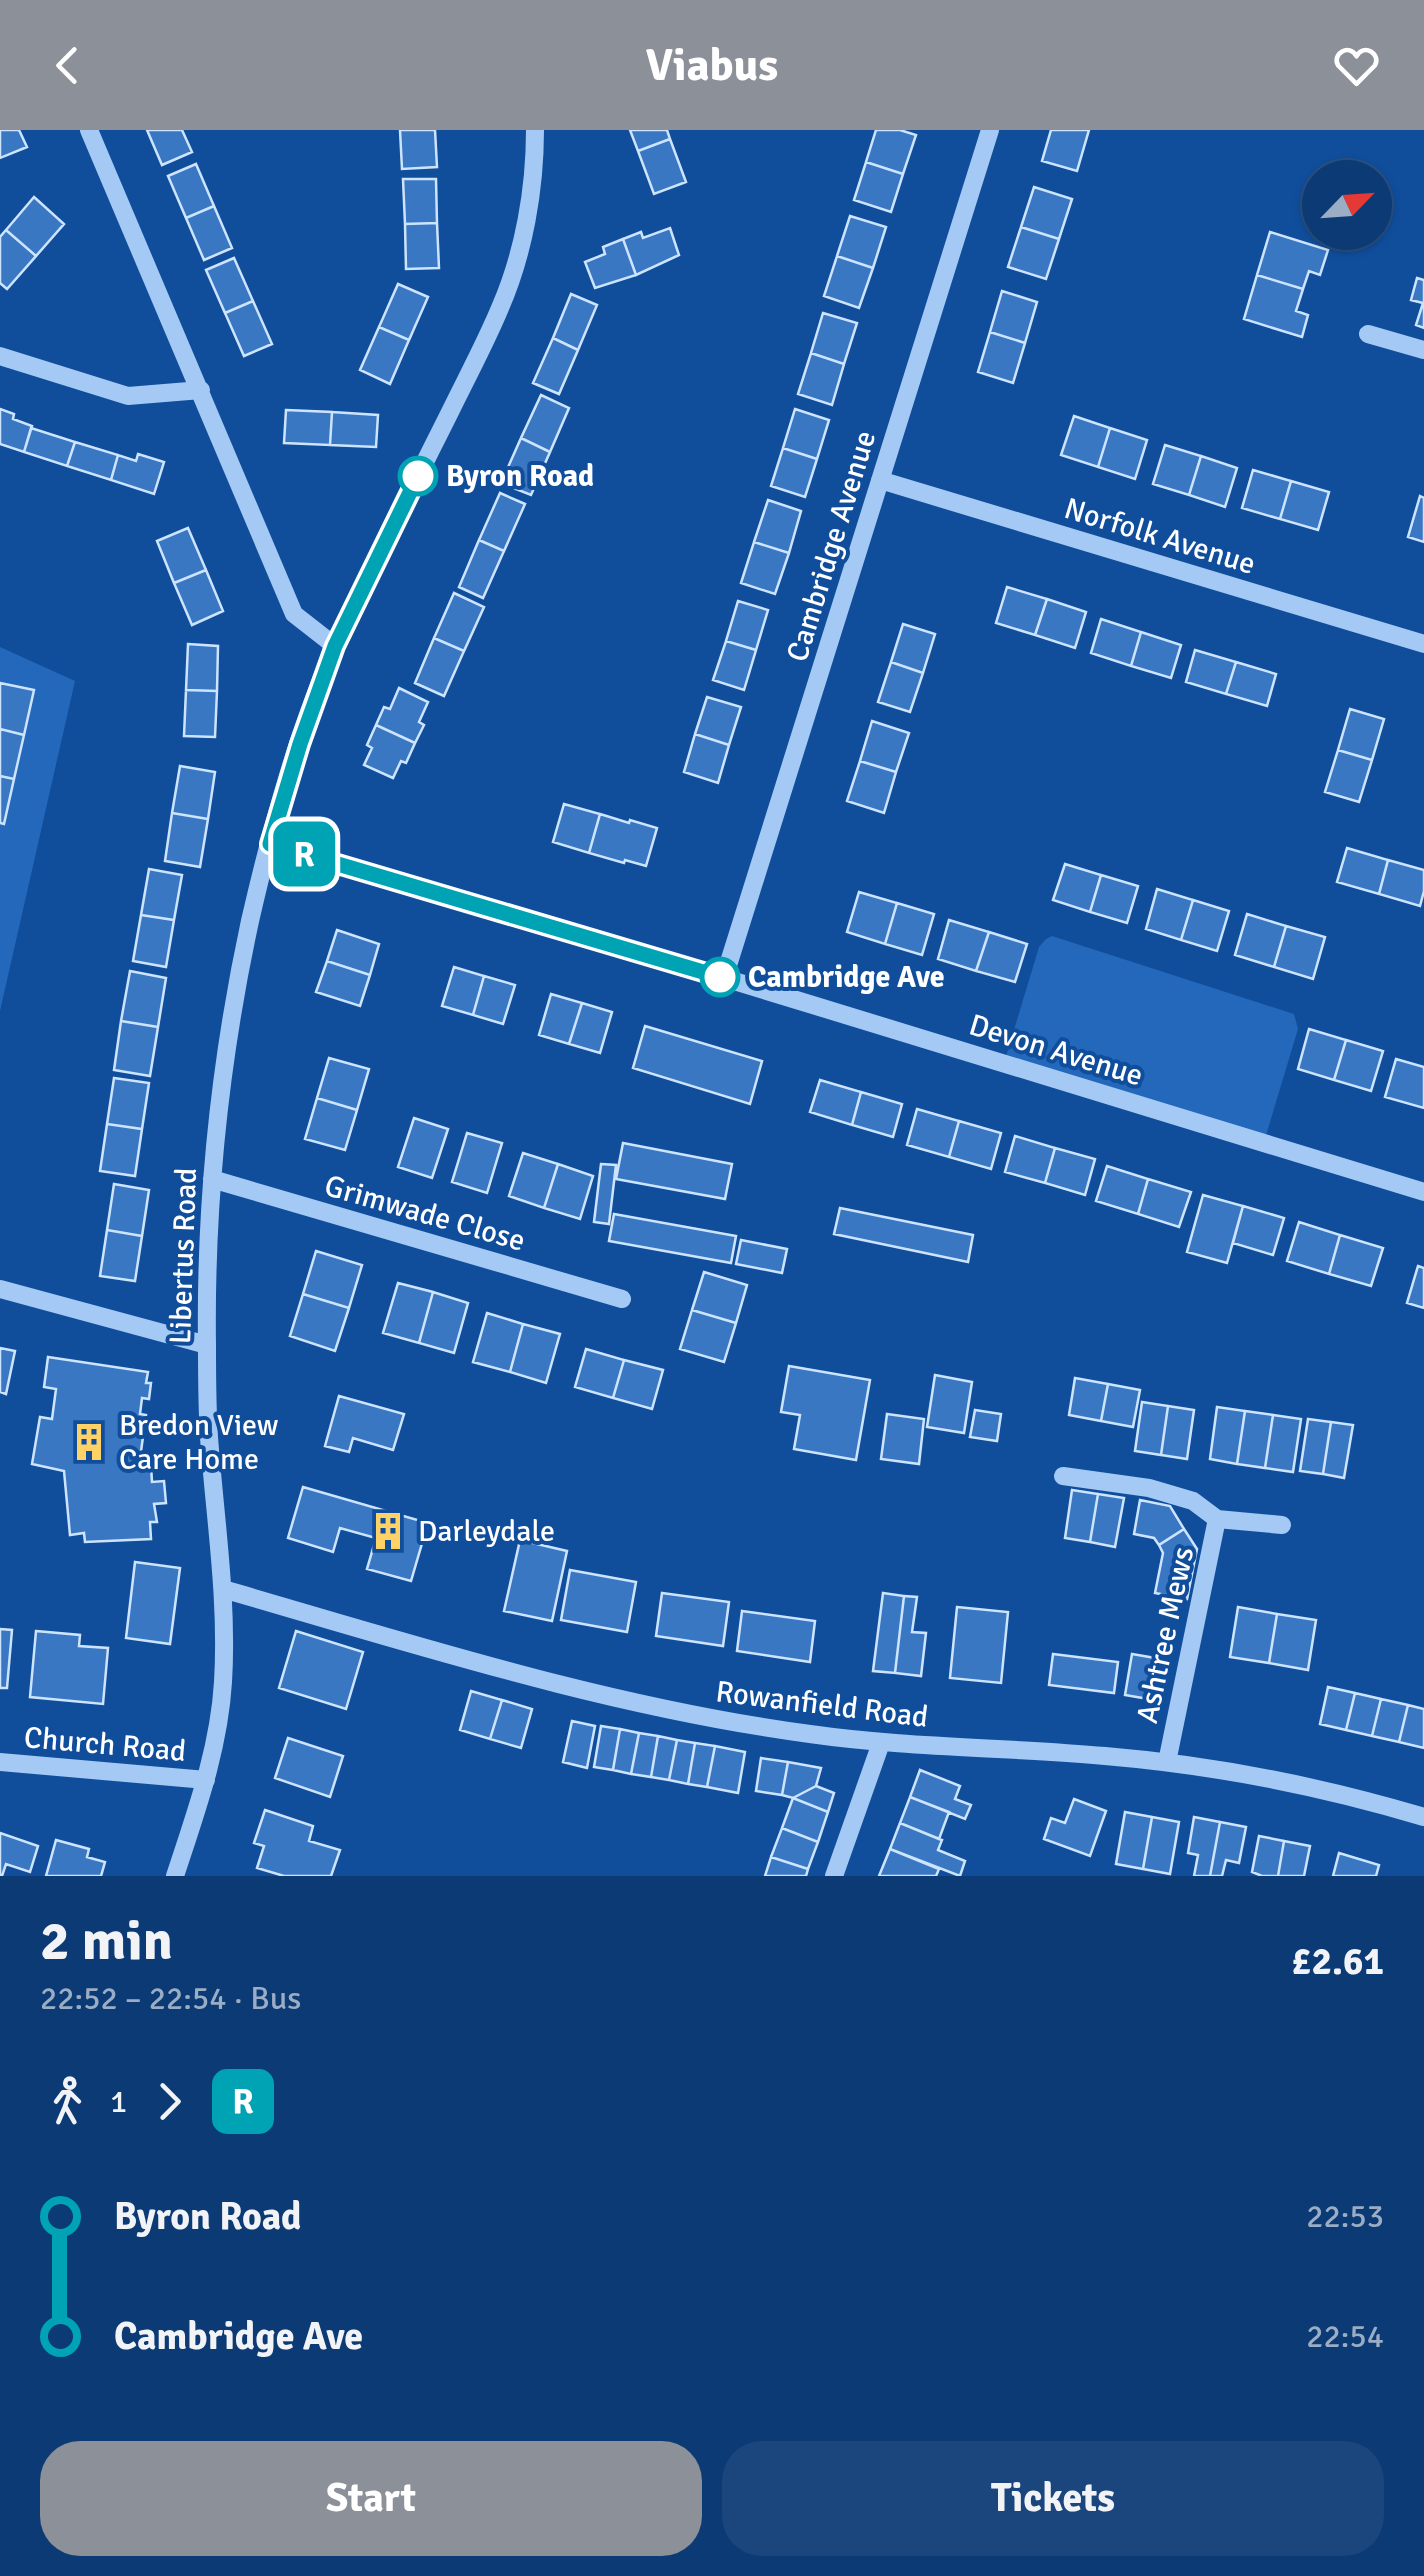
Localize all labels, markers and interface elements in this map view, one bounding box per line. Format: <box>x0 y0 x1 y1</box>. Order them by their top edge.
icon: back <box>40 38 95 93</box>
text: Viabus <box>646 38 778 93</box>
icon: heart <box>1329 38 1384 93</box>
north arrow <box>1302 160 1392 250</box>
map controls <box>1302 160 1392 250</box>
street label: Cambridge Avenue <box>779 426 884 666</box>
marker: Byron Road <box>399 457 437 495</box>
place label: Byron Road <box>446 458 594 495</box>
street label: Norfolk Avenue <box>1060 490 1260 583</box>
line badge: R <box>272 822 336 886</box>
text: R <box>293 833 315 876</box>
marker: Cambridge Ave <box>701 958 739 996</box>
place label: Cambridge Ave <box>748 959 945 996</box>
street label: Devon Avenue <box>964 1007 1147 1094</box>
street label: Libertus Road <box>162 1167 205 1345</box>
street label: Grimwade Close <box>320 1167 529 1260</box>
place label: Bredon View Care Home <box>119 1407 279 1478</box>
building icon: Bredon View Care Home <box>68 1421 110 1463</box>
building icon: Darleydale <box>367 1510 409 1552</box>
place label: Darleydale <box>418 1513 555 1550</box>
street label: Ashtree Mews <box>1129 1544 1202 1727</box>
street label: Rowanfield Road <box>714 1673 930 1736</box>
street label: Church Road <box>22 1719 188 1770</box>
text: 2 min <box>40 1907 173 1975</box>
text: £2.61 <box>1291 1938 1384 1985</box>
text: 22:52 – 22:54 · Bus <box>40 1979 301 2018</box>
icon: walk <box>40 2074 95 2129</box>
icon: forward <box>142 2074 197 2129</box>
text: R <box>232 2080 254 2123</box>
text: 1 <box>110 2082 127 2121</box>
text: Byron Road <box>114 2193 302 2240</box>
text: 22:53 <box>1306 2197 1384 2236</box>
text: Cambridge Ave <box>114 2313 363 2360</box>
text: 22:54 <box>1306 2317 1384 2356</box>
button: Start <box>40 2441 702 2556</box>
button: Tickets <box>722 2441 1384 2556</box>

